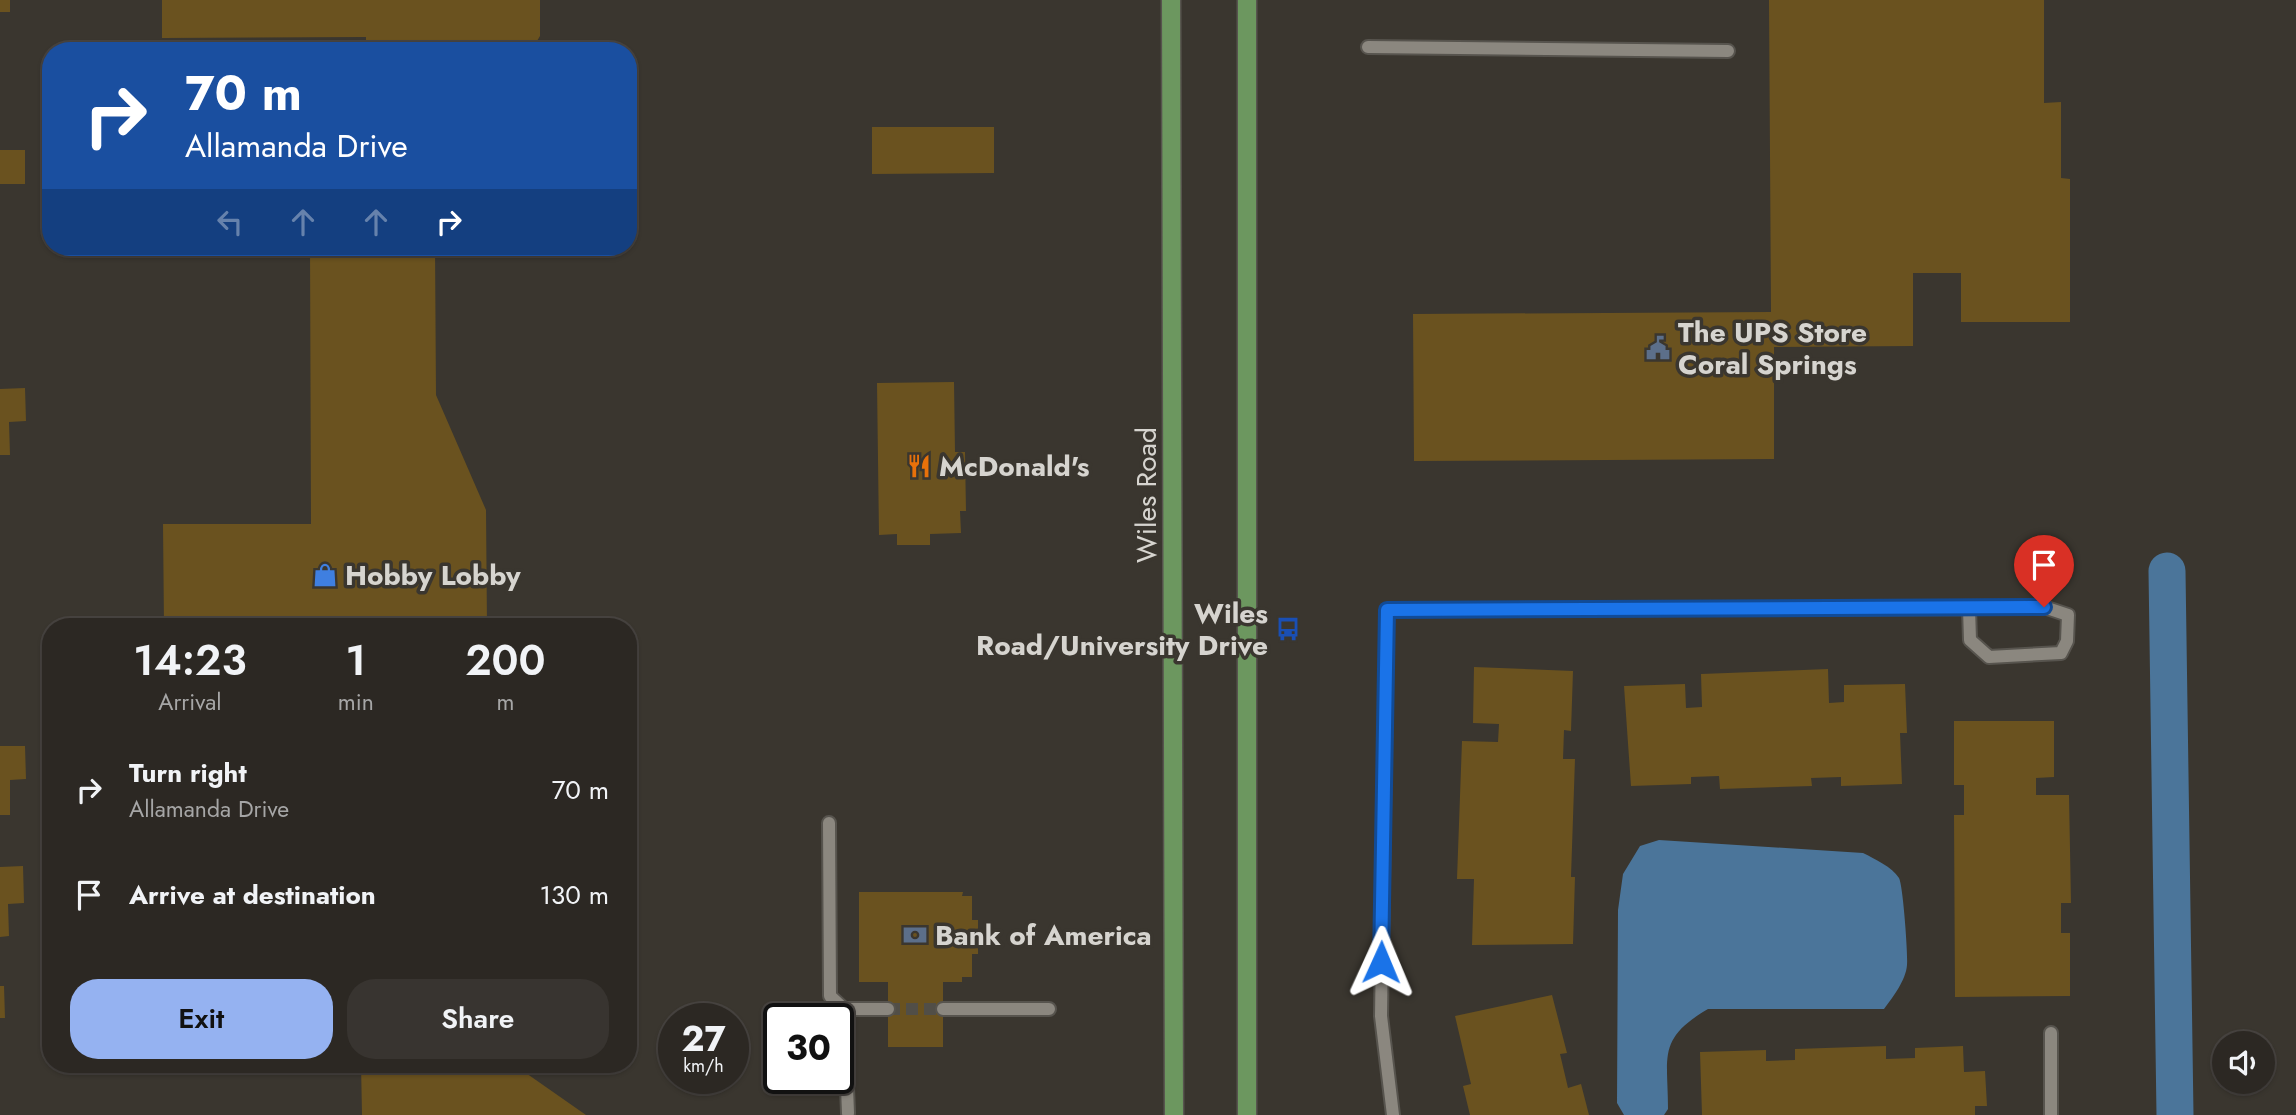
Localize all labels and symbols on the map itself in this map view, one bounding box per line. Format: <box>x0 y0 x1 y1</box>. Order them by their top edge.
place label: The UPS Store Coral Springs <box>1678 312 1867 385</box>
public building icon: The UPS Store Coral Springs <box>1644 334 1672 362</box>
street label: Wiles Road <box>1126 427 1167 563</box>
place label: McDonald's <box>939 446 1090 487</box>
restaurant icon: McDonald's <box>905 452 933 480</box>
pin <box>2014 535 2074 607</box>
place label: Hobby Lobby <box>345 555 521 596</box>
shop icon: Hobby Lobby <box>311 561 339 589</box>
place label: Wiles Road/University Drive <box>976 593 1268 666</box>
bus stop icon: Wiles Road/University Drive <box>1274 615 1302 643</box>
place label: Bank of America <box>935 915 1152 956</box>
bank icon: Bank of America <box>901 921 929 949</box>
position arrow <box>1344 925 1418 999</box>
speed limit sign: 30 <box>763 1003 854 1094</box>

